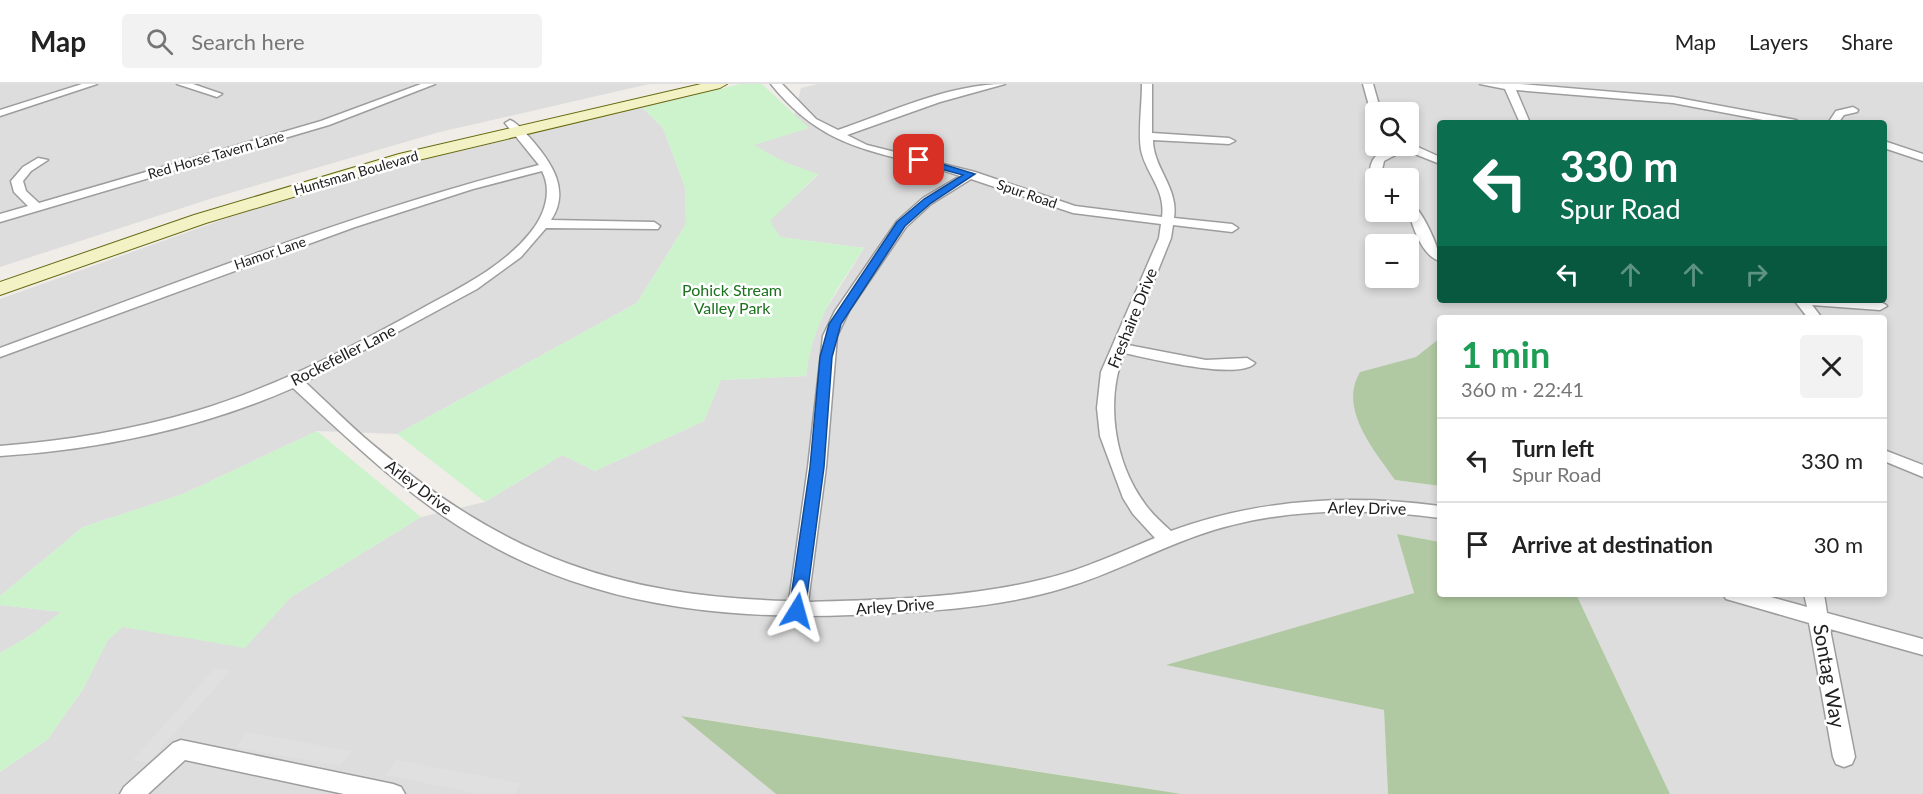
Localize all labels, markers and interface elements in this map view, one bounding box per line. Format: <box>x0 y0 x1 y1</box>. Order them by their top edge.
search box <box>122 14 542 68</box>
text: Map <box>30 24 86 58</box>
icon: search <box>143 25 176 58</box>
text: Search here <box>191 28 305 55</box>
text: Map <box>1675 29 1716 54</box>
text: Layers <box>1749 29 1808 54</box>
text: Share <box>1841 29 1893 54</box>
map controls <box>1365 102 1419 288</box>
button: search <box>1365 102 1419 156</box>
street label: Red Horse Tavern Lane <box>146 127 286 182</box>
pin <box>893 134 944 185</box>
text: 330 m <box>1560 141 1678 191</box>
icon: arrive <box>902 143 935 176</box>
icon: left <box>1461 144 1539 222</box>
street label: Huntsman Boulevard <box>292 147 420 198</box>
button: + <box>1365 168 1419 222</box>
street label: Spur Road <box>995 175 1059 212</box>
text: Spur Road <box>1560 192 1681 225</box>
street label: Hamor Lane <box>232 232 308 273</box>
button: − <box>1365 234 1419 288</box>
icon: left <box>1551 258 1584 291</box>
icon: ahead <box>1614 258 1647 291</box>
icon: ahead <box>1677 258 1710 291</box>
icon: right <box>1740 258 1773 291</box>
street label: Freshaire Drive <box>1103 265 1160 371</box>
park label: Pohick Stream Valley Park <box>682 280 782 317</box>
street label: Rockefeller Lane <box>287 320 398 389</box>
text: 1 min <box>1461 332 1550 376</box>
button: close <box>1800 335 1863 398</box>
text: 360 m · 22:41 <box>1461 377 1584 401</box>
text: Turn left <box>1512 435 1594 462</box>
icon: left <box>1461 444 1494 477</box>
text: 330 m <box>1801 447 1863 474</box>
street label: Arley Drive <box>382 455 456 518</box>
text: Spur Road <box>1512 462 1601 486</box>
street label: Arley Drive <box>1327 497 1407 518</box>
icon: arrive <box>1461 528 1494 561</box>
text: Arrive at destination <box>1512 531 1713 558</box>
text: 30 m <box>1814 531 1863 558</box>
position arrow <box>765 579 829 643</box>
street label: Arley Drive <box>855 593 935 618</box>
street label: Sontag Way <box>1809 622 1851 730</box>

